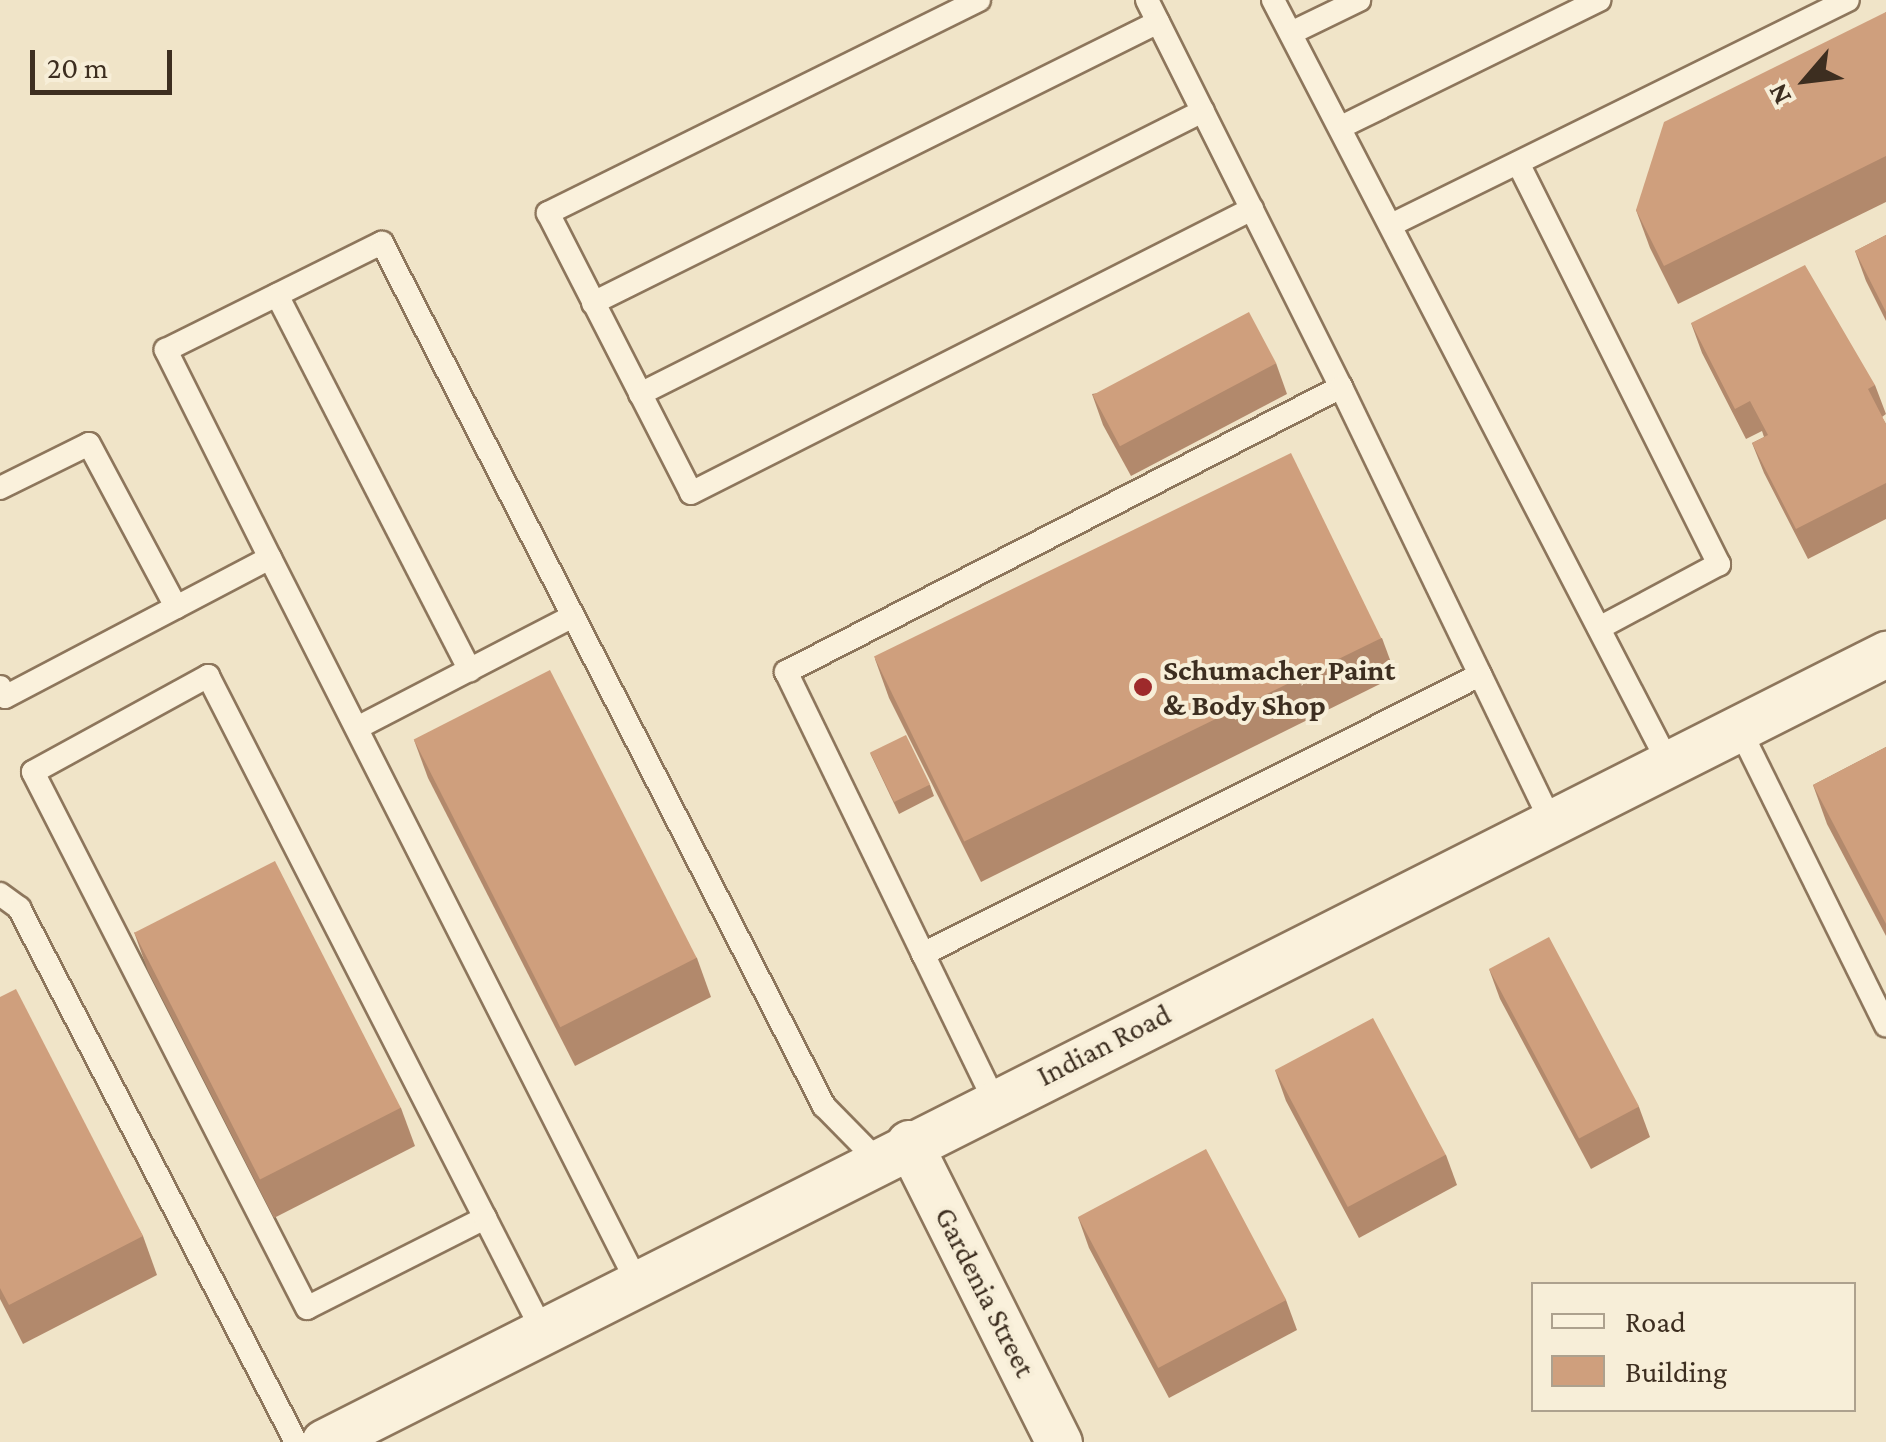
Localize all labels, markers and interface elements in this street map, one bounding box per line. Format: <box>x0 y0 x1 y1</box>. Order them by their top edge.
scale bar <box>35 30 178 92</box>
north arrow <box>1756 30 1856 130</box>
text: 20 m <box>47 51 108 84</box>
text: N <box>1761 79 1797 110</box>
place label: Schumacher Paint & Body Shop <box>1163 652 1395 722</box>
marker: Schumacher Paint & Body Shop <box>1132 676 1154 698</box>
street label: Indian Road <box>1031 996 1177 1094</box>
street label: Gardenia Street <box>927 1201 1043 1383</box>
legend <box>1531 1282 1856 1412</box>
text: Road <box>1625 1305 1686 1338</box>
text: Building <box>1625 1355 1727 1388</box>

